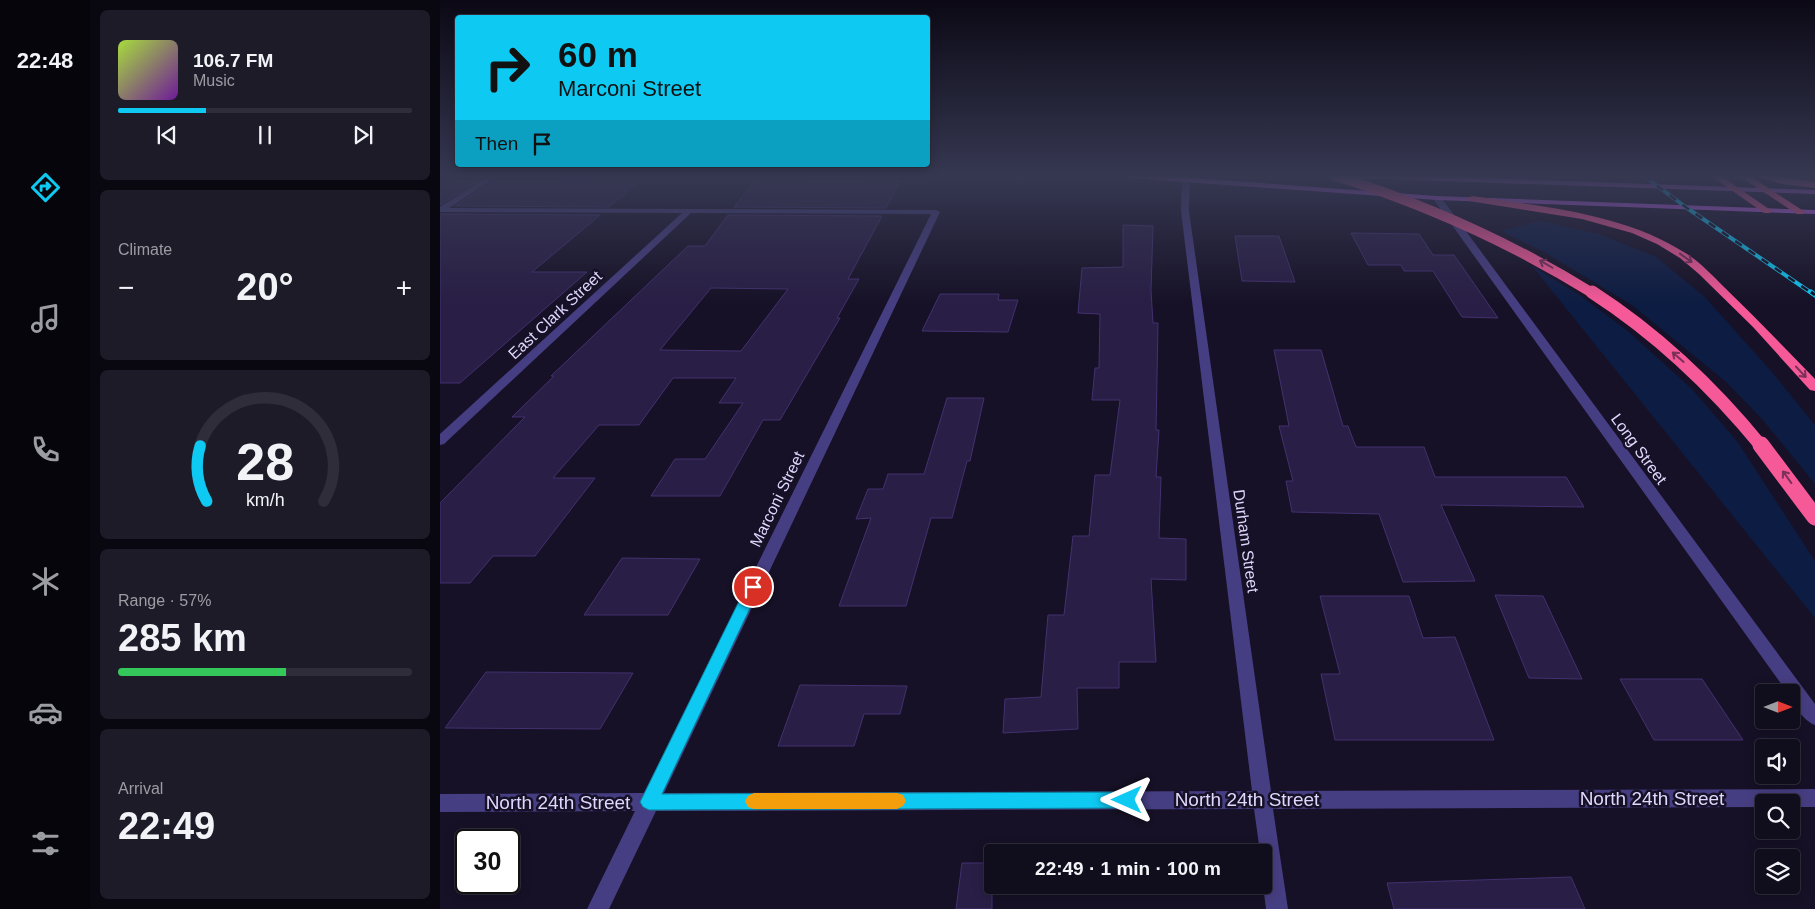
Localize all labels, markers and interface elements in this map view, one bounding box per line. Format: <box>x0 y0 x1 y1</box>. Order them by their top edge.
icon: right <box>475 35 540 100</box>
text: 60 m <box>558 35 638 74</box>
text: 22:48 <box>17 48 73 73</box>
text: 106.7 FM <box>193 50 273 71</box>
text: Music <box>193 72 235 89</box>
text: Marconi Street <box>558 76 701 101</box>
icon: previous <box>153 121 181 149</box>
icon: pause <box>251 121 279 149</box>
icon: next <box>349 121 377 149</box>
icon: arrive <box>528 130 556 158</box>
text: Then <box>475 133 518 154</box>
icon: directions <box>28 170 63 205</box>
text: Climate <box>118 241 172 258</box>
one-way arrow <box>1679 253 1693 263</box>
one-way arrow <box>1538 259 1553 269</box>
text: 20° <box>236 266 294 308</box>
street label: East Clark Street <box>505 267 605 362</box>
text: − <box>118 272 134 303</box>
text: + <box>396 272 412 303</box>
icon: music <box>28 301 63 336</box>
one-way arrow <box>1672 352 1685 363</box>
one-way arrow <box>1795 366 1807 379</box>
street label: Long Street <box>1608 411 1671 488</box>
icon: phone <box>28 432 63 467</box>
text: 28 <box>236 433 294 491</box>
street label: Marconi Street <box>747 448 808 549</box>
one-way arrow <box>1782 471 1792 485</box>
street label: Durham Street <box>1230 488 1262 594</box>
text: km/h <box>246 490 284 510</box>
icon: climate <box>28 564 63 599</box>
pin <box>732 566 774 608</box>
icon: arrive <box>739 573 767 601</box>
text: Range · 57% <box>118 592 211 609</box>
text: 285 km <box>118 617 247 659</box>
north arrow <box>1755 684 1800 729</box>
map controls <box>1755 684 1800 894</box>
icon: car <box>28 695 63 730</box>
button: sound <box>1755 739 1800 784</box>
position arrow <box>1100 773 1152 825</box>
text: Arrival <box>118 780 163 797</box>
street label: North 24th Street <box>1580 788 1725 809</box>
street label: North 24th Street <box>1175 789 1320 810</box>
street label: North 24th Street <box>486 792 631 813</box>
button: search <box>1755 794 1800 839</box>
text: 22:49 <box>118 805 215 847</box>
icon: filters <box>28 826 63 861</box>
speed limit sign: 30 <box>455 829 520 894</box>
button: layers <box>1755 849 1800 894</box>
text: 22:49 · 1 min · 100 m <box>1035 858 1221 879</box>

